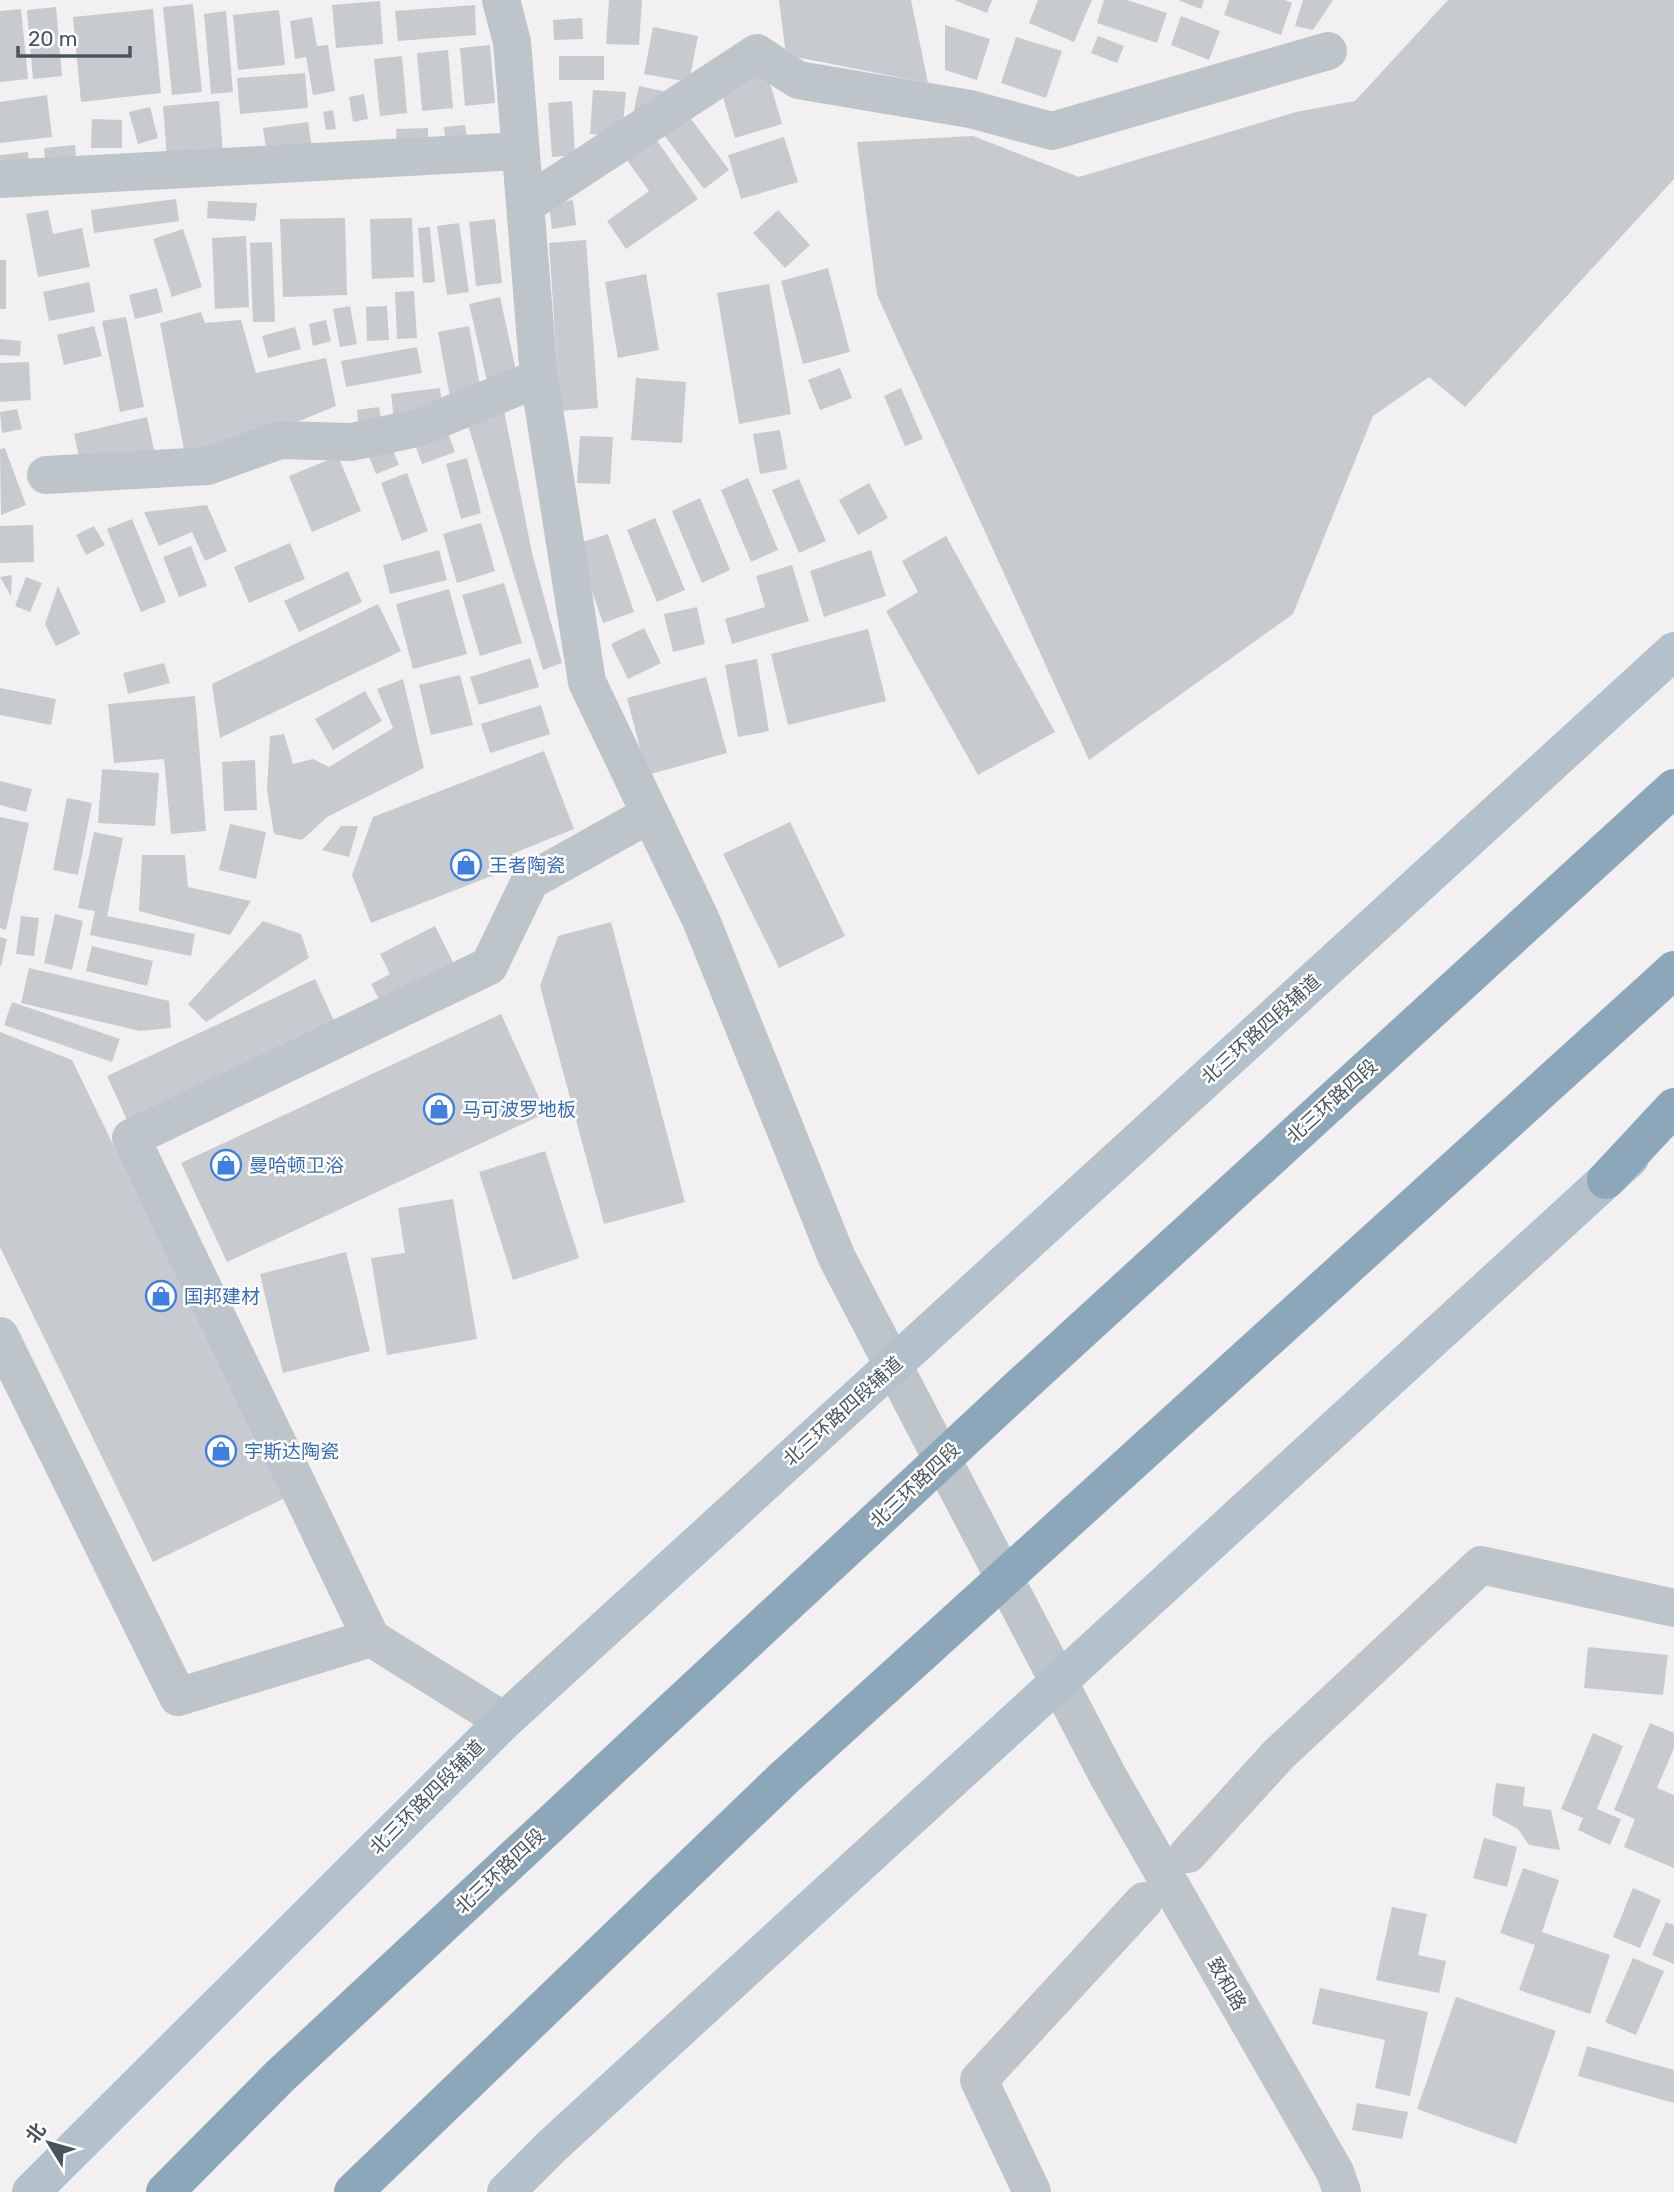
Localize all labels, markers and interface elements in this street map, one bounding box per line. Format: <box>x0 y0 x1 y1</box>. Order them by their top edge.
scale bar <box>18 14 130 58</box>
text: 20 m <box>28 26 77 51</box>
shop icon: 王者陶瓷 <box>449 848 483 882</box>
place label: 王者陶瓷 <box>489 854 565 877</box>
street label: 北三环路四段辅道 <box>1197 970 1325 1088</box>
street label: 北三环路四段 <box>1282 1054 1382 1148</box>
shop icon: 马可波罗地板 <box>422 1092 456 1126</box>
place label: 马可波罗地板 <box>462 1098 576 1121</box>
shop icon: 曼哈顿卫浴 <box>209 1148 243 1182</box>
place label: 曼哈顿卫浴 <box>249 1154 344 1177</box>
shop icon: 国邦建材 <box>144 1279 178 1313</box>
place label: 国邦建材 <box>184 1285 260 1308</box>
street label: 北三环路四段辅道 <box>779 1352 907 1470</box>
shop icon: 宇斯达陶瓷 <box>204 1434 238 1468</box>
street label: 北三环路四段 <box>865 1438 965 1532</box>
place label: 宇斯达陶瓷 <box>244 1440 339 1463</box>
street label: 北三环路四段辅道 <box>365 1735 489 1859</box>
street label: 北三环路四段 <box>450 1824 550 1918</box>
street label: 致和路 <box>1203 1954 1251 2014</box>
north arrow <box>14 2108 84 2178</box>
text: 北 <box>21 2119 51 2148</box>

